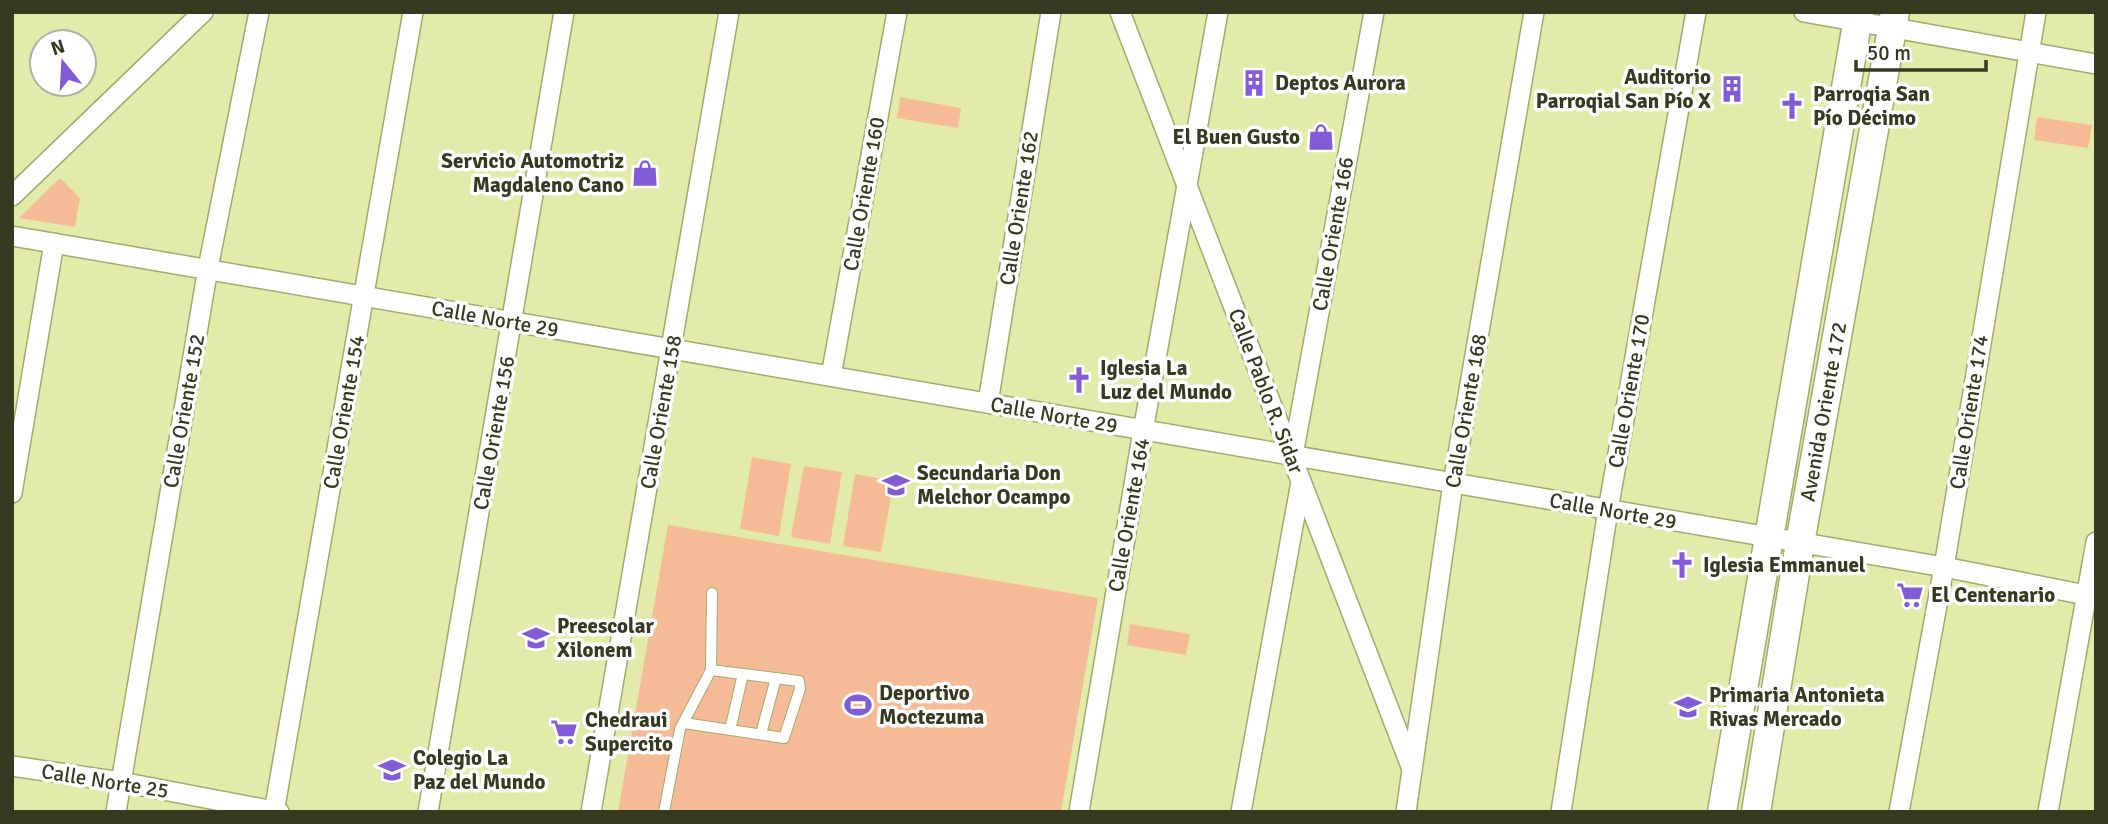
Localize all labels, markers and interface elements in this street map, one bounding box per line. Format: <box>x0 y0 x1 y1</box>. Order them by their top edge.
north arrow <box>28 28 98 98</box>
scale bar <box>1856 28 1986 72</box>
text: N <box>48 34 68 61</box>
text: 50 m <box>1867 40 1911 66</box>
place label: Auditorio Parroqial San Pío X <box>1536 64 1711 114</box>
building icon: Deptos Aurora <box>1239 68 1269 98</box>
place label: Deptos Aurora <box>1275 70 1406 96</box>
building icon: Auditorio Parroqial San Pío X <box>1717 74 1747 104</box>
place label: Parroqia San Pío Décimo <box>1813 81 1930 131</box>
church icon: Parroqia San Pío Décimo <box>1777 91 1807 121</box>
street label: Calle Oriente 160 <box>838 115 890 273</box>
shop icon: El Buen Gusto <box>1306 122 1336 152</box>
place label: El Buen Gusto <box>1173 124 1300 150</box>
street label: Calle Oriente 162 <box>994 129 1044 287</box>
place label: Servicio Automotriz Magdaleno Cano <box>441 148 624 198</box>
street label: Calle Oriente 166 <box>1307 155 1359 313</box>
shop icon: Servicio Automotriz Magdaleno Cano <box>630 158 660 188</box>
street label: Calle Norte 29 <box>429 295 561 343</box>
street label: Calle Pablo R. Sidar <box>1223 305 1309 477</box>
street label: Calle Oriente 170 <box>1603 312 1655 470</box>
street label: Avenida Oriente 172 <box>1795 320 1852 503</box>
street label: Calle Oriente 152 <box>158 332 210 490</box>
street label: Calle Oriente 168 <box>1440 332 1492 490</box>
street label: Calle Oriente 154 <box>318 333 370 491</box>
street label: Calle Oriente 158 <box>635 333 687 491</box>
street label: Calle Oriente 174 <box>1944 333 1994 491</box>
street label: Calle Oriente 156 <box>468 354 520 512</box>
place label: Iglesia La Luz del Mundo <box>1100 355 1232 405</box>
church icon: Iglesia La Luz del Mundo <box>1064 365 1094 395</box>
street label: Calle Norte 29 <box>988 391 1120 439</box>
street label: Calle Oriente 164 <box>1103 436 1155 594</box>
place label: Secundaria Don Melchor Ocampo <box>917 460 1071 510</box>
school or university icon: Secundaria Don Melchor Ocampo <box>881 470 911 500</box>
street label: Calle Norte 29 <box>1547 487 1679 535</box>
church icon: Iglesia Emmanuel <box>1667 550 1697 580</box>
place label: Iglesia Emmanuel <box>1703 552 1866 578</box>
supermarket icon: El Centenario <box>1895 580 1925 610</box>
place label: El Centenario <box>1931 582 2055 608</box>
place label: Preescolar Xilonem <box>557 613 654 663</box>
school or university icon: Preescolar Xilonem <box>521 623 551 653</box>
place label: Deportivo Moctezuma <box>879 680 985 730</box>
place label: Primaria Antonieta Rivas Mercado <box>1709 682 1885 732</box>
sports icon: Deportivo Moctezuma <box>843 690 873 720</box>
school or university icon: Primaria Antonieta Rivas Mercado <box>1673 692 1703 722</box>
place label: Chedraui Supercito <box>585 707 673 757</box>
supermarket icon: Chedraui Supercito <box>549 717 579 747</box>
place label: Colegio La Paz del Mundo <box>413 745 546 795</box>
school or university icon: Colegio La Paz del Mundo <box>377 755 407 785</box>
street label: Calle Norte 25 <box>39 758 171 804</box>

